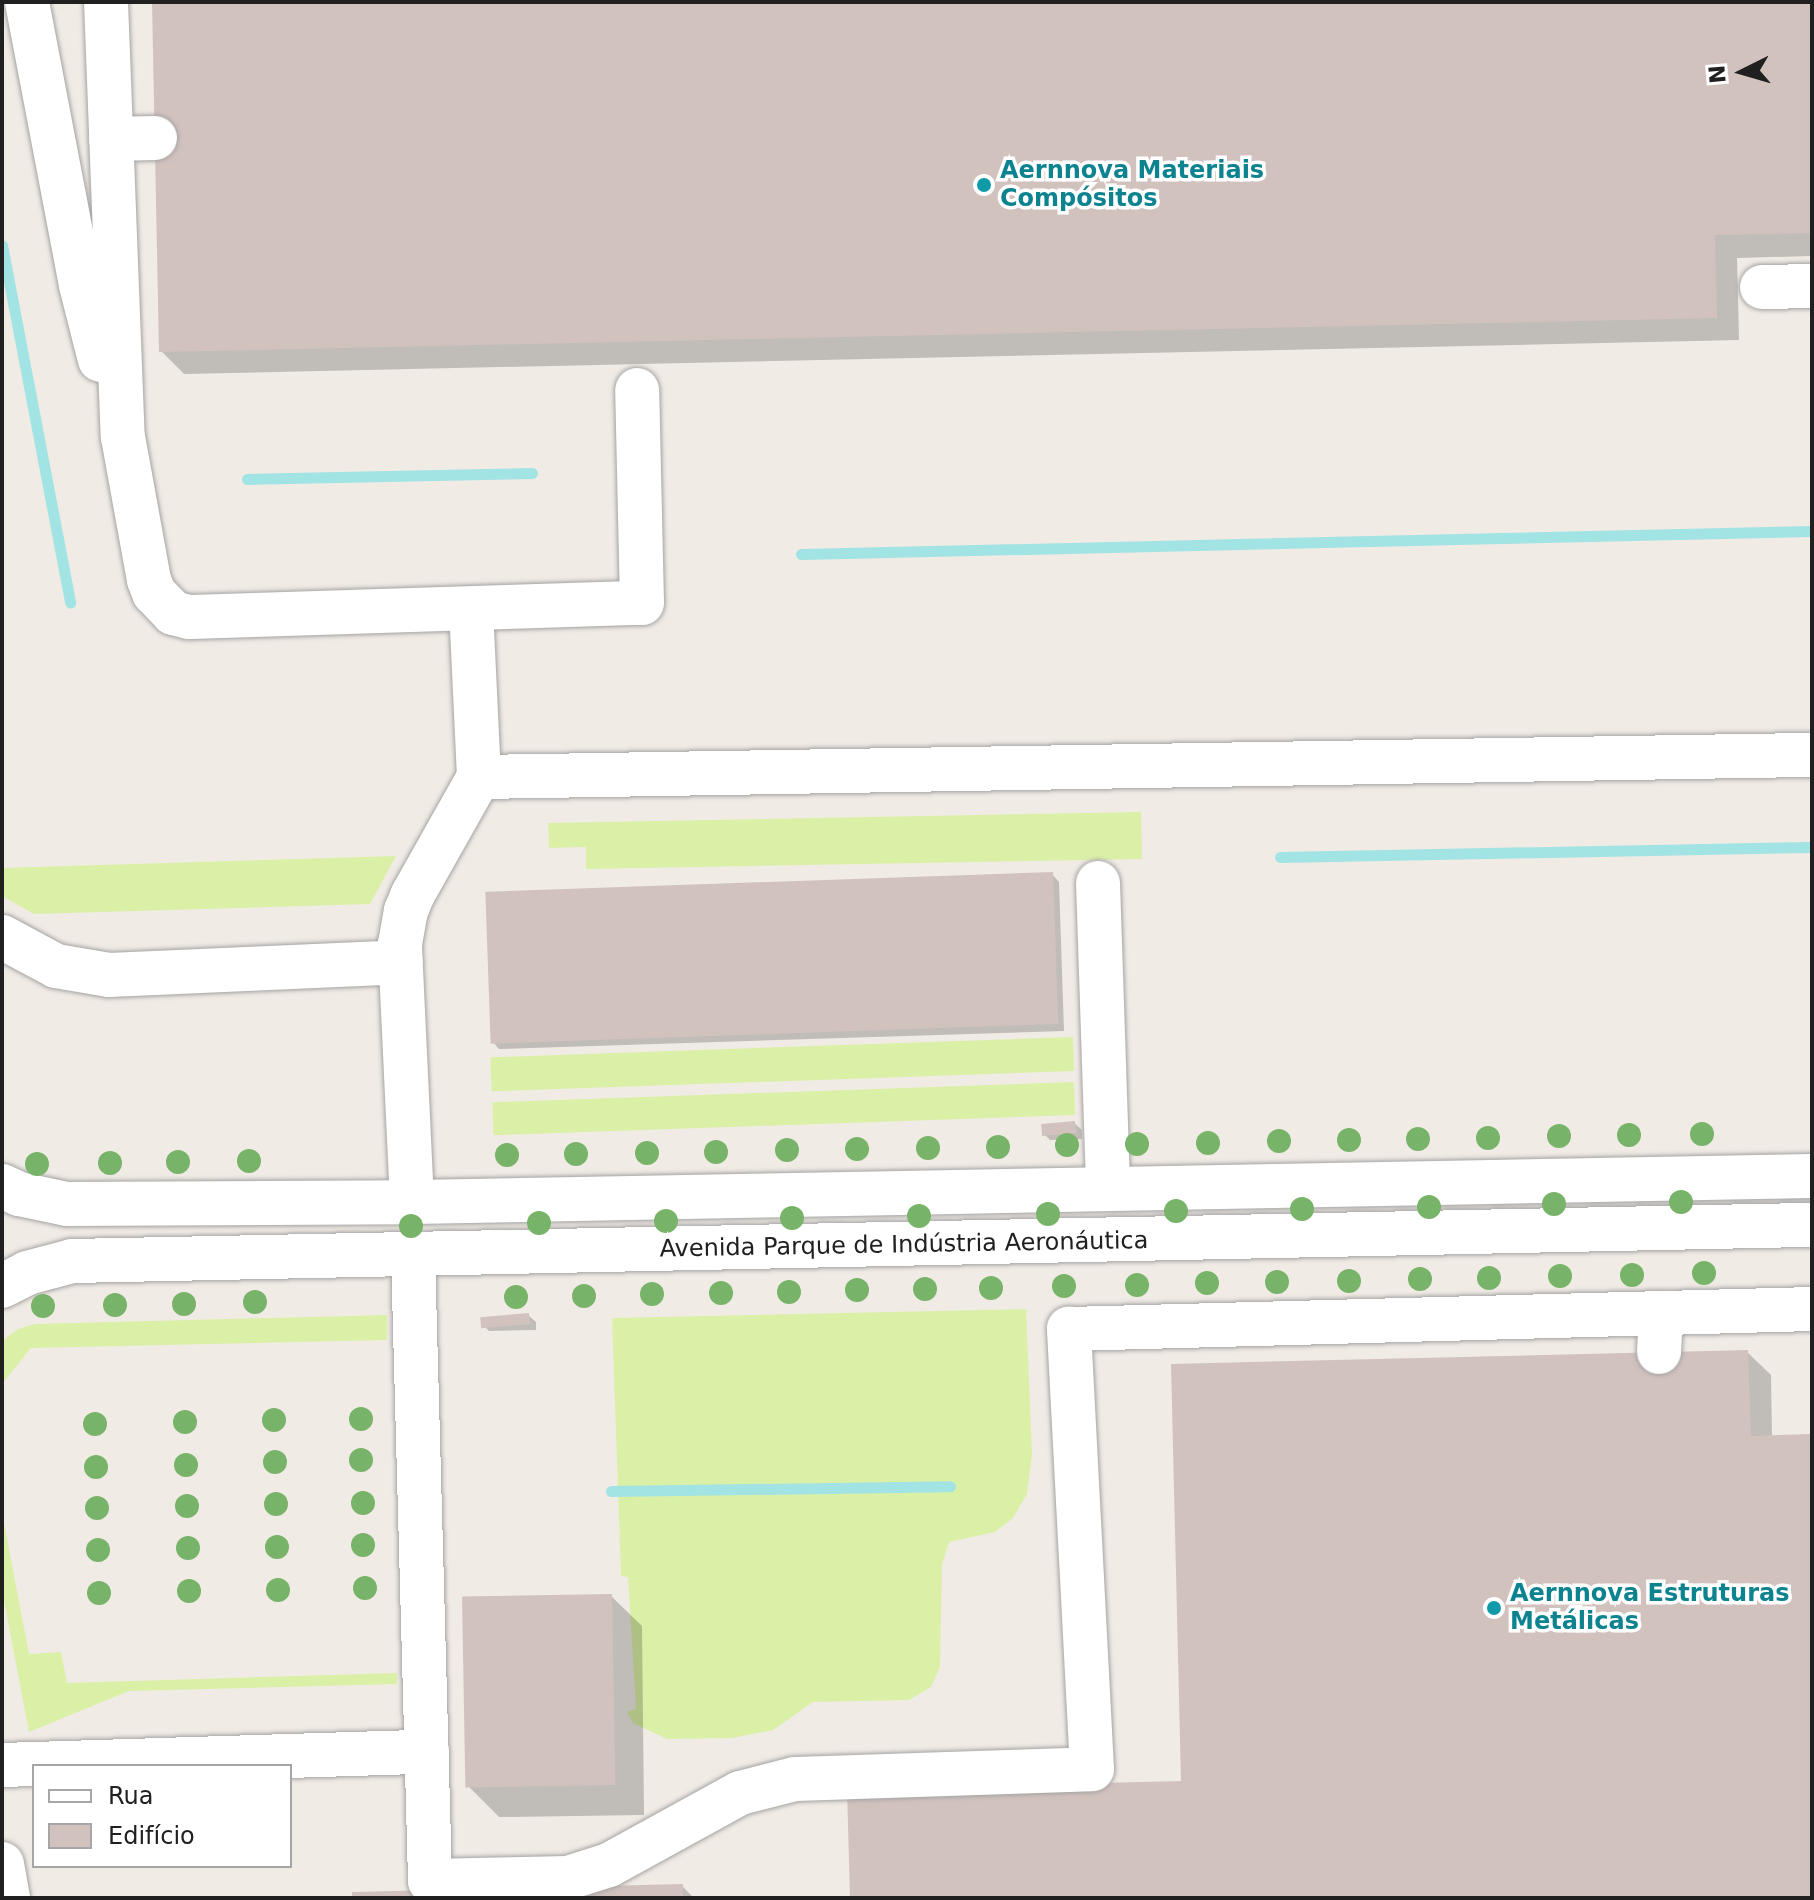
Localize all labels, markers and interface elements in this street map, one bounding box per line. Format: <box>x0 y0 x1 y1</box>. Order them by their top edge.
north arrow <box>1702 32 1782 112</box>
text: N <box>1704 64 1731 84</box>
place label: Aernnova Materiais Compósitos <box>1000 157 1264 213</box>
marker: Aernnova Materiais Compósitos <box>975 176 993 194</box>
street label: Avenida Parque de Indústria Aeronáutica <box>659 1226 1149 1264</box>
place label: Aernnova Estruturas Metálicas <box>1510 1580 1789 1636</box>
marker: Aernnova Estruturas Metálicas <box>1485 1599 1503 1617</box>
legend <box>32 1764 292 1868</box>
text: Rua <box>108 1782 154 1810</box>
text: Edifício <box>108 1822 195 1850</box>

